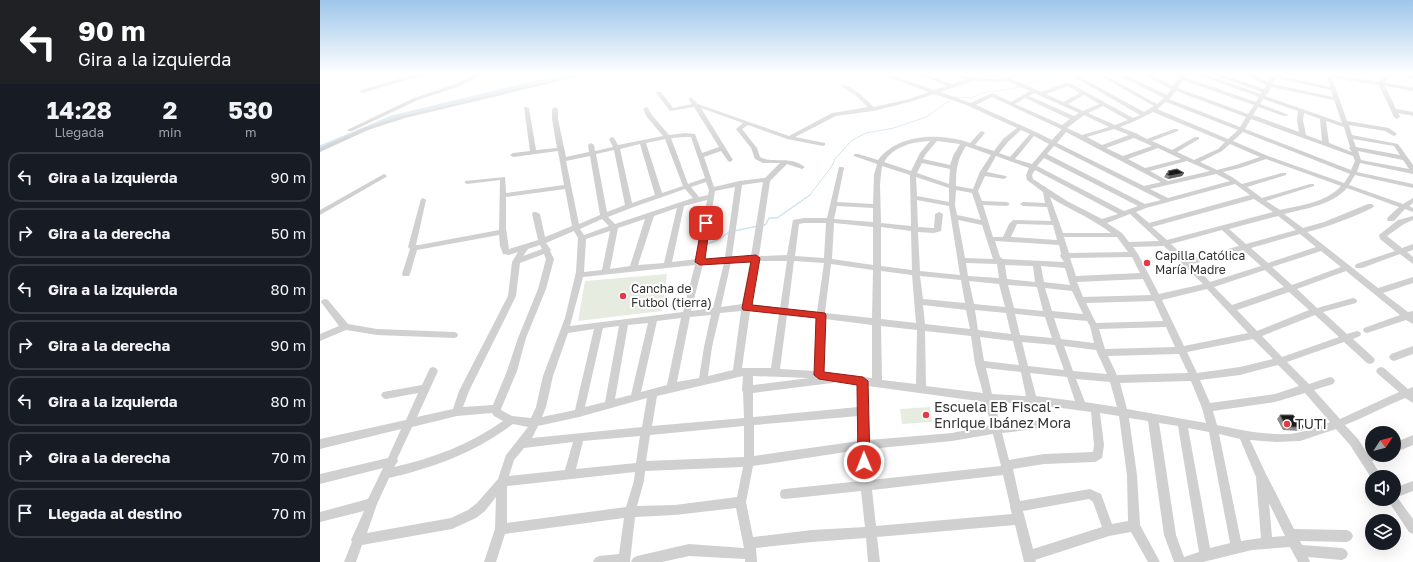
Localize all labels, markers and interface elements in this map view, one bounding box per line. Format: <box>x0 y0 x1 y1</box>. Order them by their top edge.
text: 90 m <box>78 14 145 47</box>
icon: left <box>12 16 64 68</box>
text: Gira a la izquierda <box>78 48 231 70</box>
text: 14:28 <box>47 95 112 124</box>
text: 2 <box>163 95 177 124</box>
text: 530 <box>228 95 273 124</box>
text: Llegada <box>55 124 104 140</box>
text: min <box>159 124 182 140</box>
text: m <box>245 124 257 140</box>
icon: left <box>14 166 36 188</box>
text: Gira a la izquierda <box>48 168 178 186</box>
text: 90 m <box>271 168 306 186</box>
pin <box>689 206 723 240</box>
icon: arrive <box>695 212 717 234</box>
icon: right <box>14 222 36 244</box>
text: Gira a la derecha <box>48 224 170 242</box>
text: 50 m <box>271 224 306 242</box>
place label: Capilla Católica María Madre <box>1155 248 1245 277</box>
marker: Capilla Católica María Madre <box>1142 258 1152 268</box>
icon: left <box>14 278 36 300</box>
text: Gira a la izquierda <box>48 280 178 298</box>
text: 80 m <box>271 280 306 298</box>
place label: Cancha de Futbol (tierra) <box>631 281 712 310</box>
marker: Cancha de Futbol (tierra) <box>618 291 628 301</box>
icon: right <box>14 334 36 356</box>
text: Gira a la derecha <box>48 336 170 354</box>
text: 90 m <box>271 336 306 354</box>
icon: left <box>14 390 36 412</box>
text: Gira a la izquierda <box>48 392 178 410</box>
text: 80 m <box>271 392 306 410</box>
place label: Escuela EB Fiscal - Enrique Ibánez Mora <box>934 398 1071 431</box>
marker: Escuela EB Fiscal - Enrique Ibánez Mora <box>921 410 931 420</box>
place label: TUTI <box>1295 415 1327 432</box>
marker: TUTI <box>1282 419 1292 429</box>
north arrow <box>1365 426 1401 462</box>
map controls <box>1365 426 1401 550</box>
position arrow <box>843 441 885 483</box>
icon: right <box>14 446 36 468</box>
text: Gira a la derecha <box>48 448 170 466</box>
text: 70 m <box>272 448 306 466</box>
button: sound <box>1365 470 1401 506</box>
icon: arrive <box>14 502 36 524</box>
text: Llegada al destino <box>48 504 182 522</box>
text: 70 m <box>272 504 306 522</box>
button: layers <box>1365 514 1401 550</box>

